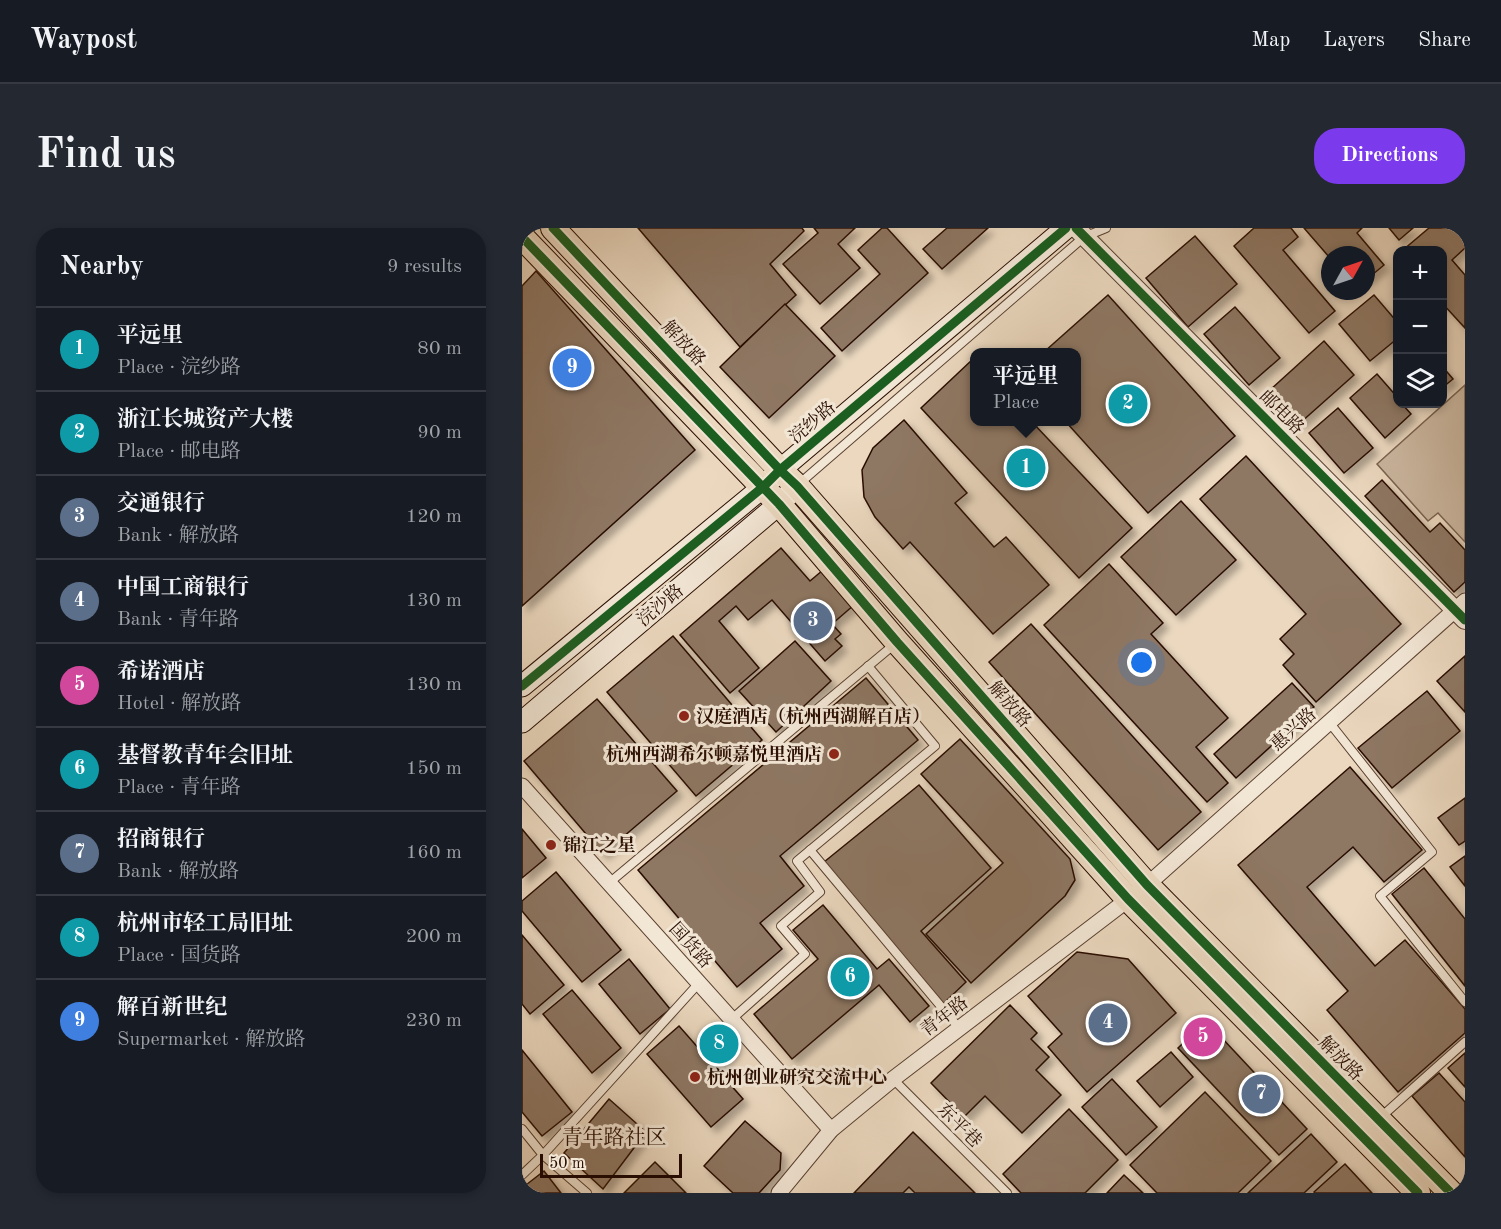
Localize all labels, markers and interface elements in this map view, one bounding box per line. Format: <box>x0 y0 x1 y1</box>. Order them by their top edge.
text: Waypost <box>30 27 137 55</box>
text: Map <box>1251 30 1290 51</box>
text: Layers <box>1323 30 1385 51</box>
text: Share <box>1418 30 1471 51</box>
button: Directions <box>1314 128 1465 184</box>
text: Find us <box>36 135 175 177</box>
north arrow <box>1321 246 1375 300</box>
map controls <box>1393 246 1447 408</box>
button: + <box>1393 246 1447 300</box>
text: Nearby <box>60 254 144 280</box>
text: 9 results <box>387 257 462 277</box>
button: − <box>1393 300 1447 354</box>
street label: 解放路 <box>658 316 710 370</box>
text: 平远里 <box>117 325 183 347</box>
text: 1 <box>74 339 85 359</box>
text: 80 m <box>417 339 462 359</box>
pin: 9 <box>553 346 592 390</box>
popup <box>970 348 1081 426</box>
button: layers <box>1393 354 1447 408</box>
text: Place · 浣纱路 <box>117 358 241 378</box>
text: 平远里 <box>992 366 1059 388</box>
pin: 2 <box>1108 382 1148 426</box>
street label: 邮电路 <box>1256 386 1308 438</box>
text: Place <box>992 393 1039 413</box>
street label: 浣纱路 <box>785 397 839 447</box>
text: 浙江长城资产大楼 <box>117 409 293 431</box>
text: 2 <box>74 423 85 443</box>
text: 90 m <box>417 423 462 443</box>
text: Place · 邮电路 <box>117 442 241 462</box>
pin: 1 <box>1006 446 1046 490</box>
text: 交通银行 <box>117 493 205 515</box>
text: 3 <box>74 507 85 527</box>
text: 120 m <box>406 507 462 527</box>
text: Bank · 解放路 <box>117 526 239 546</box>
text: 中国工商银行 <box>117 577 249 599</box>
street label: 浣沙路 <box>633 580 687 630</box>
text: 4 <box>74 591 85 611</box>
text: 130 m <box>406 591 462 611</box>
pin: 3 <box>794 598 832 644</box>
text: Bank · 青年路 <box>117 610 239 630</box>
your location <box>1127 648 1156 677</box>
text: 希诺酒店 <box>117 661 205 683</box>
text: 5 <box>74 675 85 695</box>
text: 130 m <box>406 675 462 695</box>
street label: 解放路 <box>985 677 1035 731</box>
text: Hotel · 解放路 <box>117 694 241 714</box>
street label: 惠兴路 <box>1266 704 1320 754</box>
place label: 汉庭酒店（杭州西湖解百店） <box>696 706 930 726</box>
marker: 汉庭酒店（杭州西湖解百店） <box>677 709 691 723</box>
place label: 杭州西湖希尔顿嘉悦里酒店 <box>606 744 822 764</box>
text: 基督教青年会旧址 <box>117 745 293 767</box>
marker: 杭州西湖希尔顿嘉悦里酒店 <box>827 747 841 761</box>
text: 6 <box>74 759 85 779</box>
text: 150 m <box>406 759 462 779</box>
text: Place · 青年路 <box>117 778 241 798</box>
text: 招商银行 <box>117 829 205 851</box>
place label: 锦江之星 <box>563 835 635 855</box>
marker: 锦江之星 <box>544 838 558 852</box>
text: 7 <box>74 843 85 863</box>
text: 160 m <box>406 843 462 863</box>
text: Bank · 解放路 <box>117 862 239 882</box>
text: 杭州市轻工局旧址 <box>117 913 293 935</box>
street label: 国货路 <box>666 918 716 972</box>
text: 8 <box>74 927 85 947</box>
text: 200 m <box>406 927 462 947</box>
text: Place · 国货路 <box>117 946 241 966</box>
pin: 6 <box>830 954 870 999</box>
street label: 青年路 <box>916 992 972 1040</box>
text: 解百新世纪 <box>117 997 227 1019</box>
pin: 4 <box>1088 1000 1128 1046</box>
text: 9 <box>74 1011 85 1031</box>
text: 230 m <box>406 1011 462 1031</box>
pin: 5 <box>1184 1014 1222 1060</box>
pin: 8 <box>700 1022 738 1066</box>
text: Supermarket · 解放路 <box>117 1030 305 1050</box>
street label: 解放路 <box>1315 1032 1367 1084</box>
place label: 杭州创业研究交流中心 <box>707 1067 887 1087</box>
marker: 杭州创业研究交流中心 <box>688 1070 702 1084</box>
pin: 7 <box>1242 1072 1280 1116</box>
street label: 东平巷 <box>934 1099 986 1151</box>
district label: 青年路社区 <box>562 1125 667 1149</box>
scale bar <box>540 1151 682 1178</box>
text: 50 m <box>549 1156 585 1172</box>

